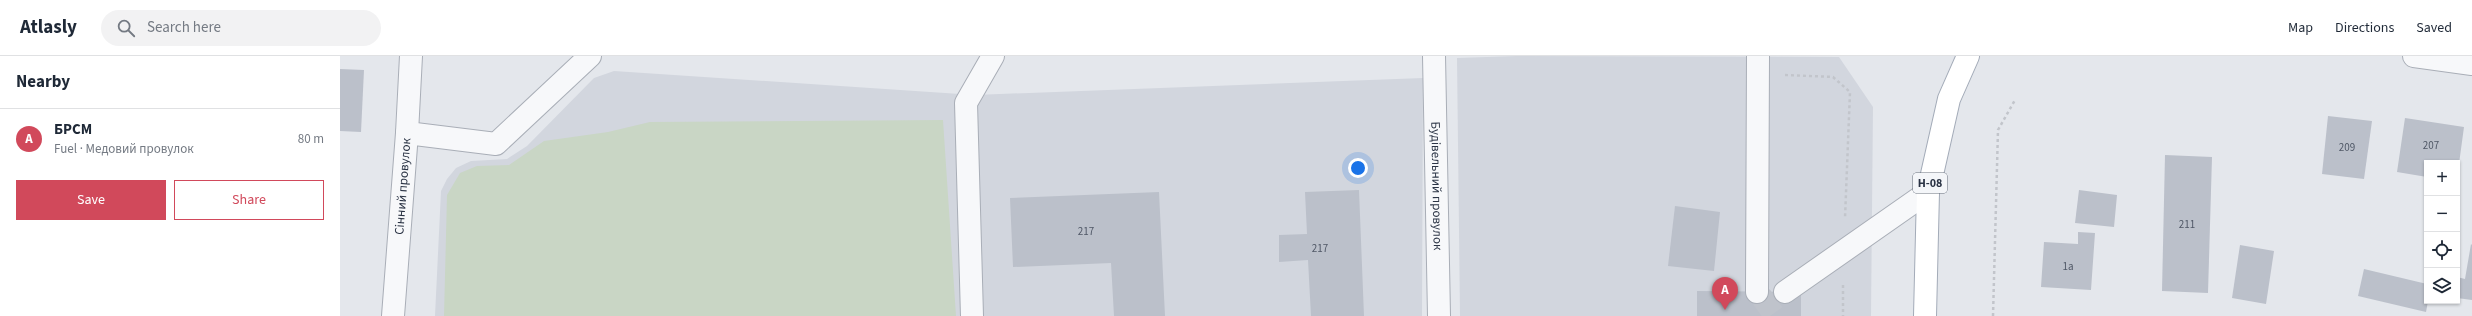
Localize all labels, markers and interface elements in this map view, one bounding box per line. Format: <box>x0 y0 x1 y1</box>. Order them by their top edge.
search box <box>101 10 381 46</box>
text: Atlasly <box>20 14 77 41</box>
icon: search <box>115 17 137 39</box>
text: Search here <box>147 17 221 38</box>
text: Map <box>2288 18 2313 38</box>
text: Directions <box>2335 18 2394 38</box>
text: Saved <box>2416 18 2452 38</box>
text: Nearby <box>16 70 70 94</box>
text: БРСМ <box>54 119 92 140</box>
street label: Будівельний провулок <box>1426 121 1447 251</box>
text: A <box>25 130 33 148</box>
text: 80 m <box>298 130 324 148</box>
street label: Сінний провулок <box>390 137 416 235</box>
house number: 207 <box>2423 138 2439 153</box>
text: Fuel · Медовий провулок <box>54 140 194 158</box>
house number: 209 <box>2339 140 2355 155</box>
your location <box>1348 158 1368 178</box>
map controls <box>2424 160 2460 304</box>
button: + <box>2424 160 2460 196</box>
road number: Н-08 <box>1913 173 1947 193</box>
button: Save <box>16 180 166 220</box>
button: Share <box>174 180 324 220</box>
button: − <box>2424 196 2460 232</box>
house number: 211 <box>2179 217 2195 232</box>
house number: 217 <box>1078 224 1094 239</box>
button: locate <box>2424 232 2460 268</box>
house number: 217 <box>1312 241 1328 256</box>
house number: 1а <box>2062 259 2074 274</box>
button: layers <box>2424 268 2460 304</box>
pin: A <box>1712 277 1738 310</box>

